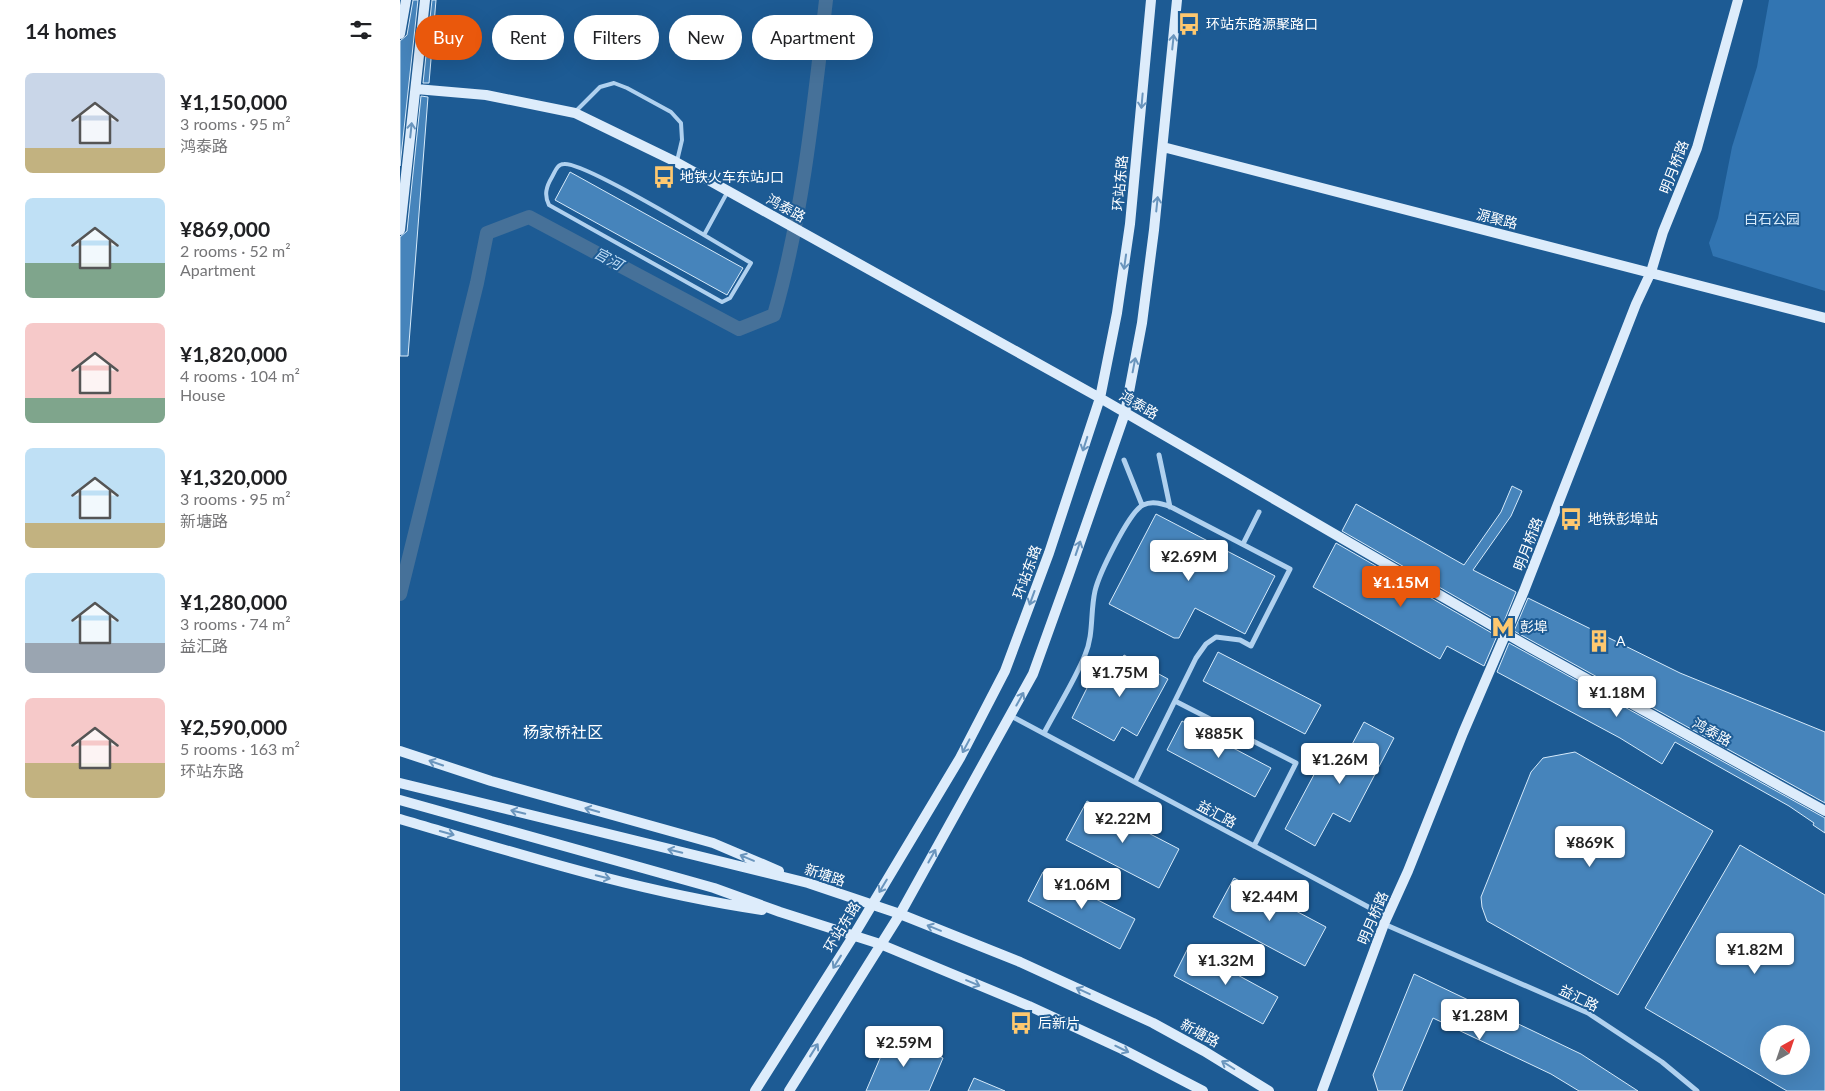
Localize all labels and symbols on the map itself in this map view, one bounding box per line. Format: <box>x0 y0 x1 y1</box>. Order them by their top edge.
bus stop icon: 环站东路源聚路口 <box>1176 11 1202 37</box>
place label: 环站东路源聚路口 <box>1206 15 1318 32</box>
one-way arrow <box>1168 34 1178 50</box>
one-way arrow <box>1137 93 1146 109</box>
one-way arrow <box>406 122 416 138</box>
street label: 明月桥路 <box>1656 138 1692 196</box>
street label: 环站东路 <box>1109 154 1130 212</box>
bus stop icon: 地铁火车东站J口 <box>651 164 677 190</box>
place label: 地铁火车东站J口 <box>680 168 784 185</box>
street label: 鸿泰路 <box>764 190 809 225</box>
one-way arrow <box>1152 196 1162 212</box>
street label: 源聚路 <box>1475 205 1520 232</box>
park label: 白石公园 <box>1744 210 1800 227</box>
water label: 官河 <box>591 243 629 275</box>
one-way arrow <box>1119 254 1129 270</box>
one-way arrow <box>1130 357 1139 373</box>
street label: 鸿泰路 <box>1117 387 1162 422</box>
one-way arrow <box>1079 436 1089 452</box>
bus stop icon: 地铁彭埠站 <box>1558 506 1584 532</box>
place label: 地铁彭埠站 <box>1588 510 1658 527</box>
street label: 明月桥路 <box>1510 515 1546 573</box>
one-way arrow <box>1074 540 1084 556</box>
pin: ¥2.69M <box>1148 540 1230 582</box>
street label: 环站东路 <box>1009 543 1044 601</box>
pin: ¥1.15M <box>1360 566 1442 608</box>
one-way arrow <box>1027 590 1036 605</box>
metro station icon: 彭埠 <box>1490 614 1516 640</box>
place label: 彭埠 <box>1520 618 1548 635</box>
building icon: A <box>1586 628 1612 654</box>
place label: A <box>1616 632 1626 649</box>
pin: ¥1.75M <box>1079 656 1161 698</box>
pin: ¥1.18M <box>1576 676 1658 718</box>
one-way arrow <box>1016 692 1025 707</box>
street label: 鸿泰路 <box>1690 714 1735 749</box>
pin: ¥885K <box>1184 716 1254 759</box>
district label: 杨家桥社区 <box>523 722 603 741</box>
one-way arrow <box>961 738 970 753</box>
pin: ¥1.26M <box>1299 742 1381 785</box>
one-way arrow <box>429 758 444 767</box>
street label: 益汇路 <box>1195 796 1240 831</box>
pin: ¥2.22M <box>1082 802 1164 844</box>
one-way arrow <box>584 804 600 814</box>
one-way arrow <box>510 807 526 816</box>
pin: ¥869K <box>1555 826 1625 868</box>
one-way arrow <box>438 829 454 838</box>
one-way arrow <box>668 846 684 855</box>
one-way arrow <box>928 850 938 864</box>
one-way arrow <box>740 852 755 862</box>
street label: 新塘路 <box>803 860 848 889</box>
pin: ¥1.06M <box>1041 868 1123 910</box>
one-way arrow <box>595 873 611 882</box>
one-way arrow <box>878 878 888 892</box>
pin: ¥2.44M <box>1229 880 1311 922</box>
street label: 明月桥路 <box>1354 889 1391 947</box>
street label: 环站东路 <box>820 898 863 955</box>
one-way arrow <box>927 923 942 932</box>
pin: ¥1.82M <box>1714 932 1796 975</box>
pin: ¥1.32M <box>1185 944 1267 986</box>
one-way arrow <box>832 954 842 968</box>
one-way arrow <box>966 979 981 988</box>
street label: 益汇路 <box>1557 981 1602 1014</box>
one-way arrow <box>1076 986 1091 996</box>
pin: ¥1.28M <box>1439 998 1521 1041</box>
bus stop icon: 后新片 <box>1008 1010 1034 1036</box>
place label: 后新片 <box>1038 1014 1080 1031</box>
street label: 新塘路 <box>1178 1015 1223 1050</box>
north arrow <box>1760 1025 1810 1075</box>
pin: ¥2.59M <box>863 1026 945 1068</box>
one-way arrow <box>810 1043 820 1057</box>
one-way arrow <box>1114 1044 1129 1054</box>
one-way arrow <box>1221 1060 1235 1070</box>

